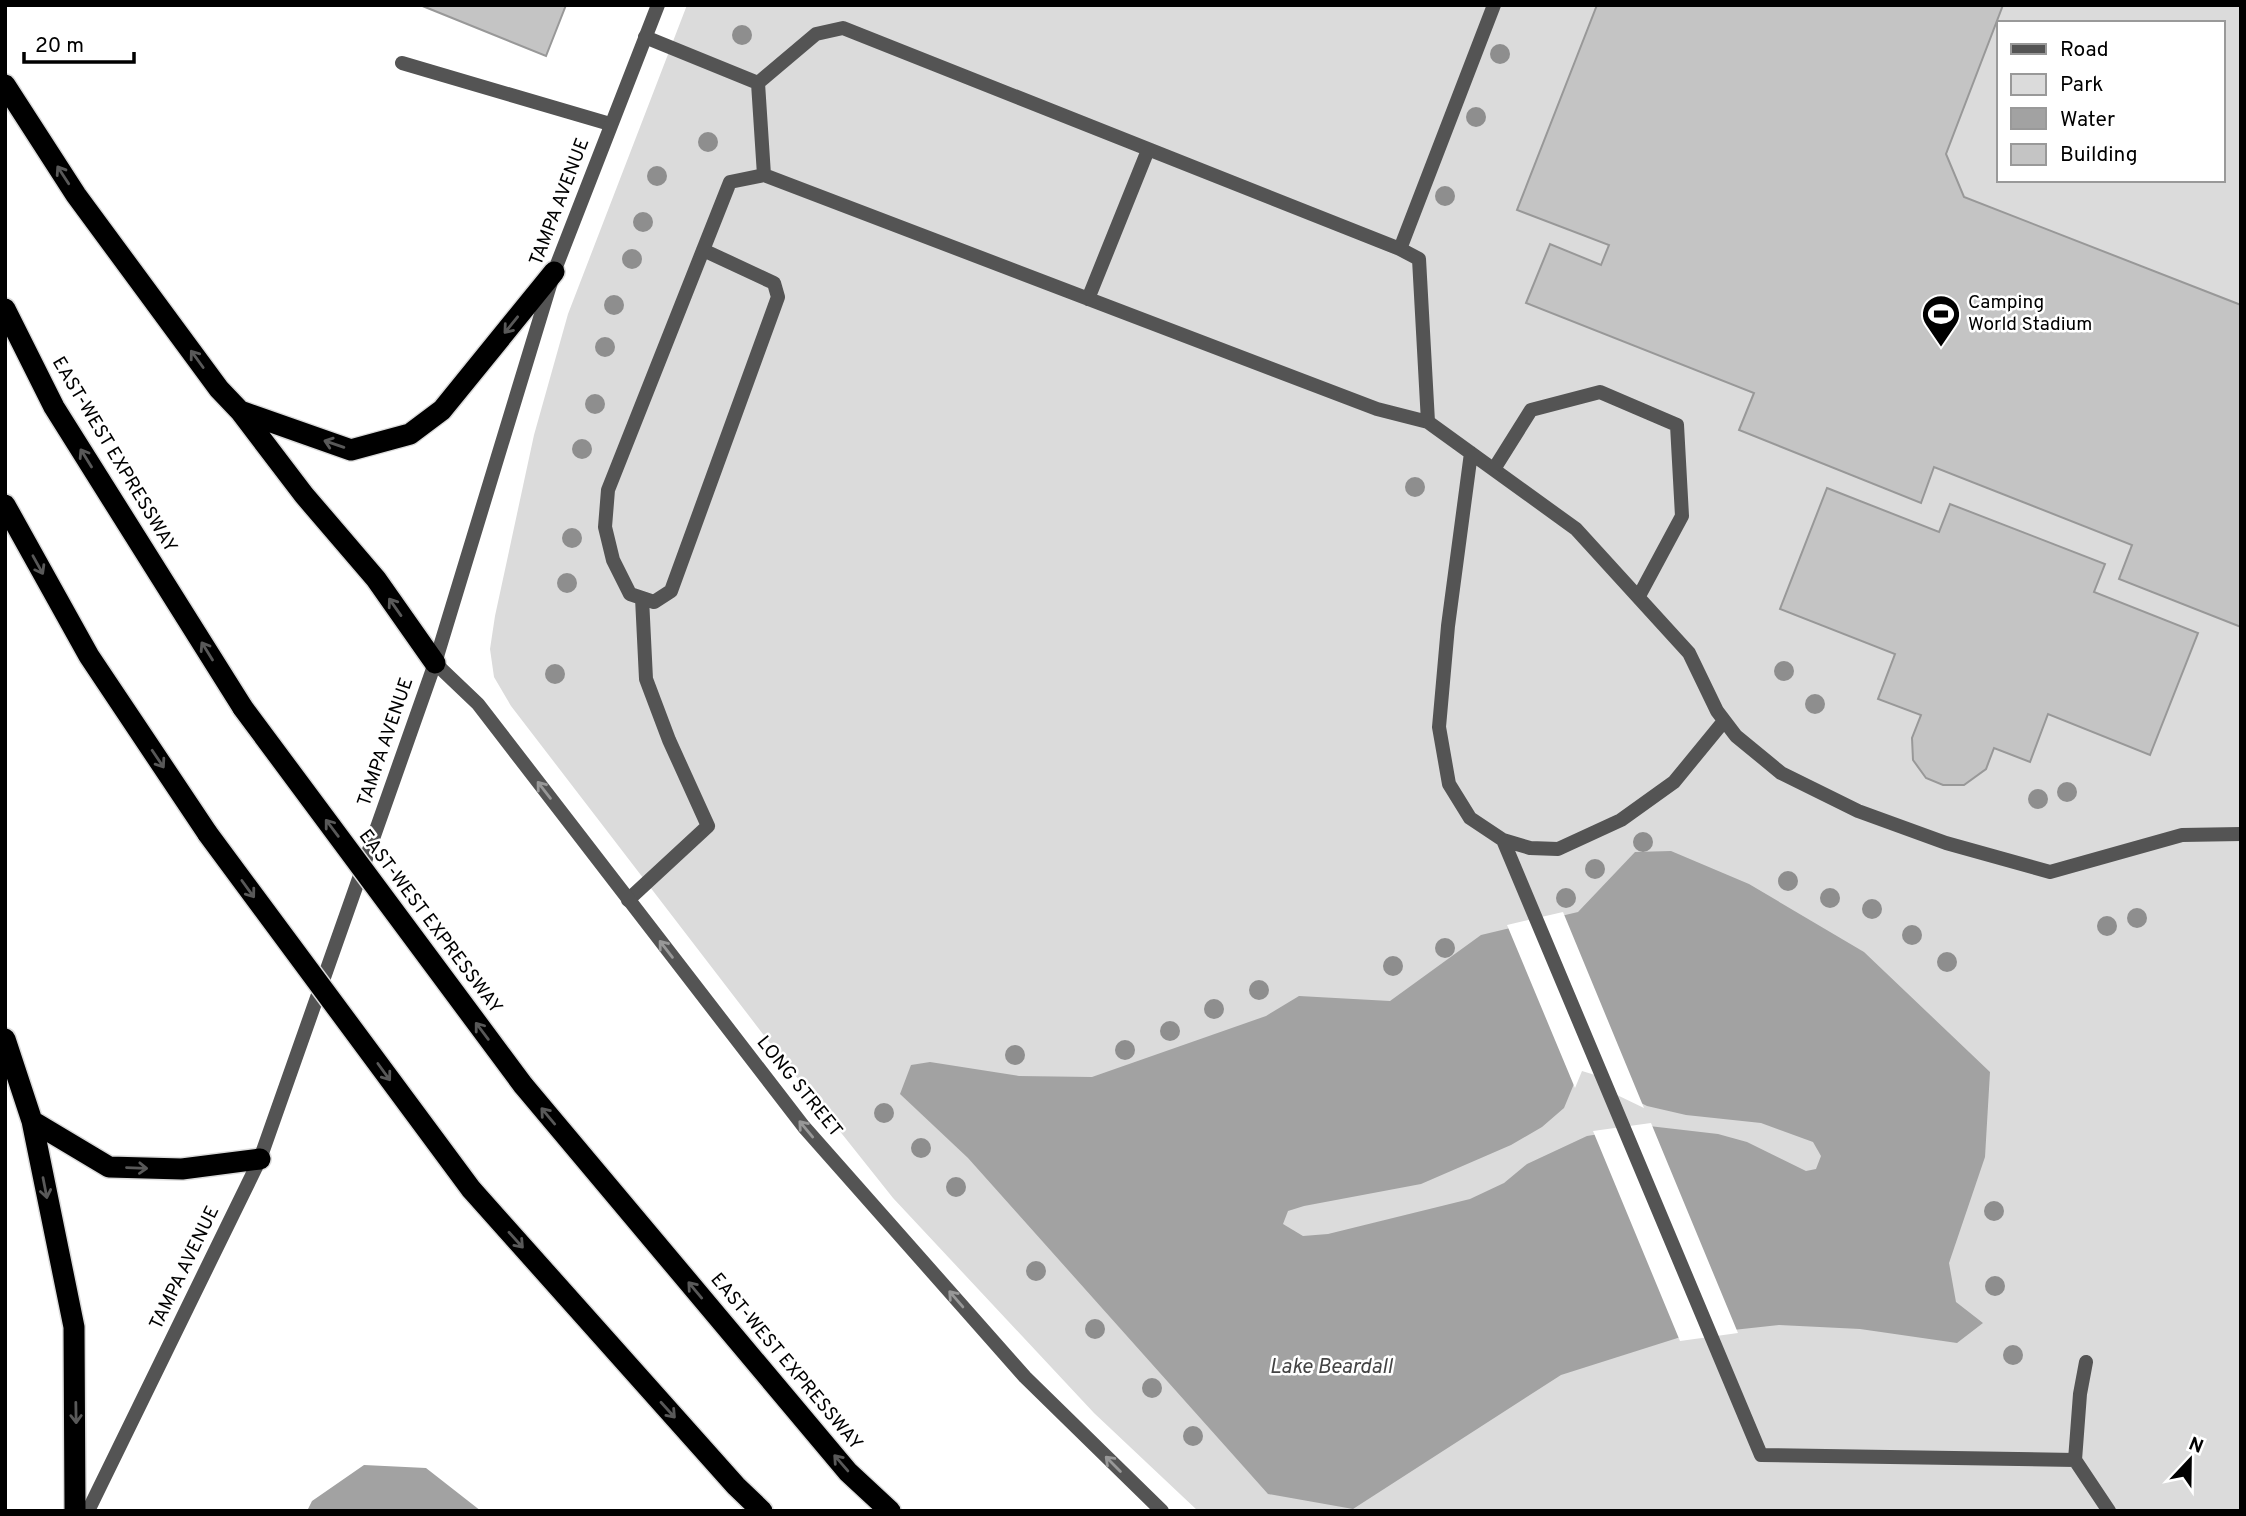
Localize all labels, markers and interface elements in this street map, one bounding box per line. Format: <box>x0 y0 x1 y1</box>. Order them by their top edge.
scale bar <box>24 21 135 65</box>
legend <box>1997 21 2225 182</box>
text: 20 m <box>35 33 84 60</box>
text: Road <box>2060 37 2109 64</box>
text: Park <box>2060 72 2103 99</box>
text: Water <box>2060 107 2115 134</box>
street label: TAMPA AVENUE <box>525 135 595 269</box>
text: Building <box>2060 142 2138 169</box>
one-way arrow <box>55 166 70 185</box>
place label: Camping World Stadium <box>1968 291 2092 337</box>
sports icon: Camping World Stadium <box>1920 293 1962 348</box>
one-way arrow <box>503 316 518 334</box>
one-way arrow <box>189 350 204 369</box>
street label: EAST-WEST EXPRESSWAY <box>46 353 182 557</box>
one-way arrow <box>324 437 346 449</box>
one-way arrow <box>78 449 93 468</box>
one-way arrow <box>32 554 45 575</box>
one-way arrow <box>388 598 402 617</box>
one-way arrow <box>199 641 213 661</box>
street label: TAMPA AVENUE <box>353 674 419 810</box>
one-way arrow <box>150 749 165 768</box>
one-way arrow <box>536 781 551 800</box>
one-way arrow <box>325 819 339 838</box>
street label: EAST-WEST EXPRESSWAY <box>353 825 507 1019</box>
one-way arrow <box>241 879 256 897</box>
one-way arrow <box>659 940 674 959</box>
one-way arrow <box>475 1021 490 1040</box>
street label: LONG STREET <box>751 1031 847 1143</box>
one-way arrow <box>376 1062 391 1080</box>
one-way arrow <box>540 1107 556 1125</box>
one-way arrow <box>798 1120 814 1138</box>
one-way arrow <box>125 1161 148 1175</box>
one-way arrow <box>39 1176 53 1199</box>
street label: TAMPA AVENUE <box>145 1202 225 1334</box>
one-way arrow <box>508 1231 524 1249</box>
street label: EAST-WEST EXPRESSWAY <box>705 1268 867 1456</box>
one-way arrow <box>687 1281 703 1299</box>
one-way arrow <box>948 1290 964 1308</box>
water label: Lake Beardall <box>1270 1354 1394 1381</box>
one-way arrow <box>69 1401 82 1424</box>
one-way arrow <box>660 1401 676 1419</box>
north arrow <box>2155 1425 2225 1495</box>
text: N <box>2185 1432 2206 1460</box>
one-way arrow <box>833 1455 849 1473</box>
one-way arrow <box>1105 1455 1122 1472</box>

